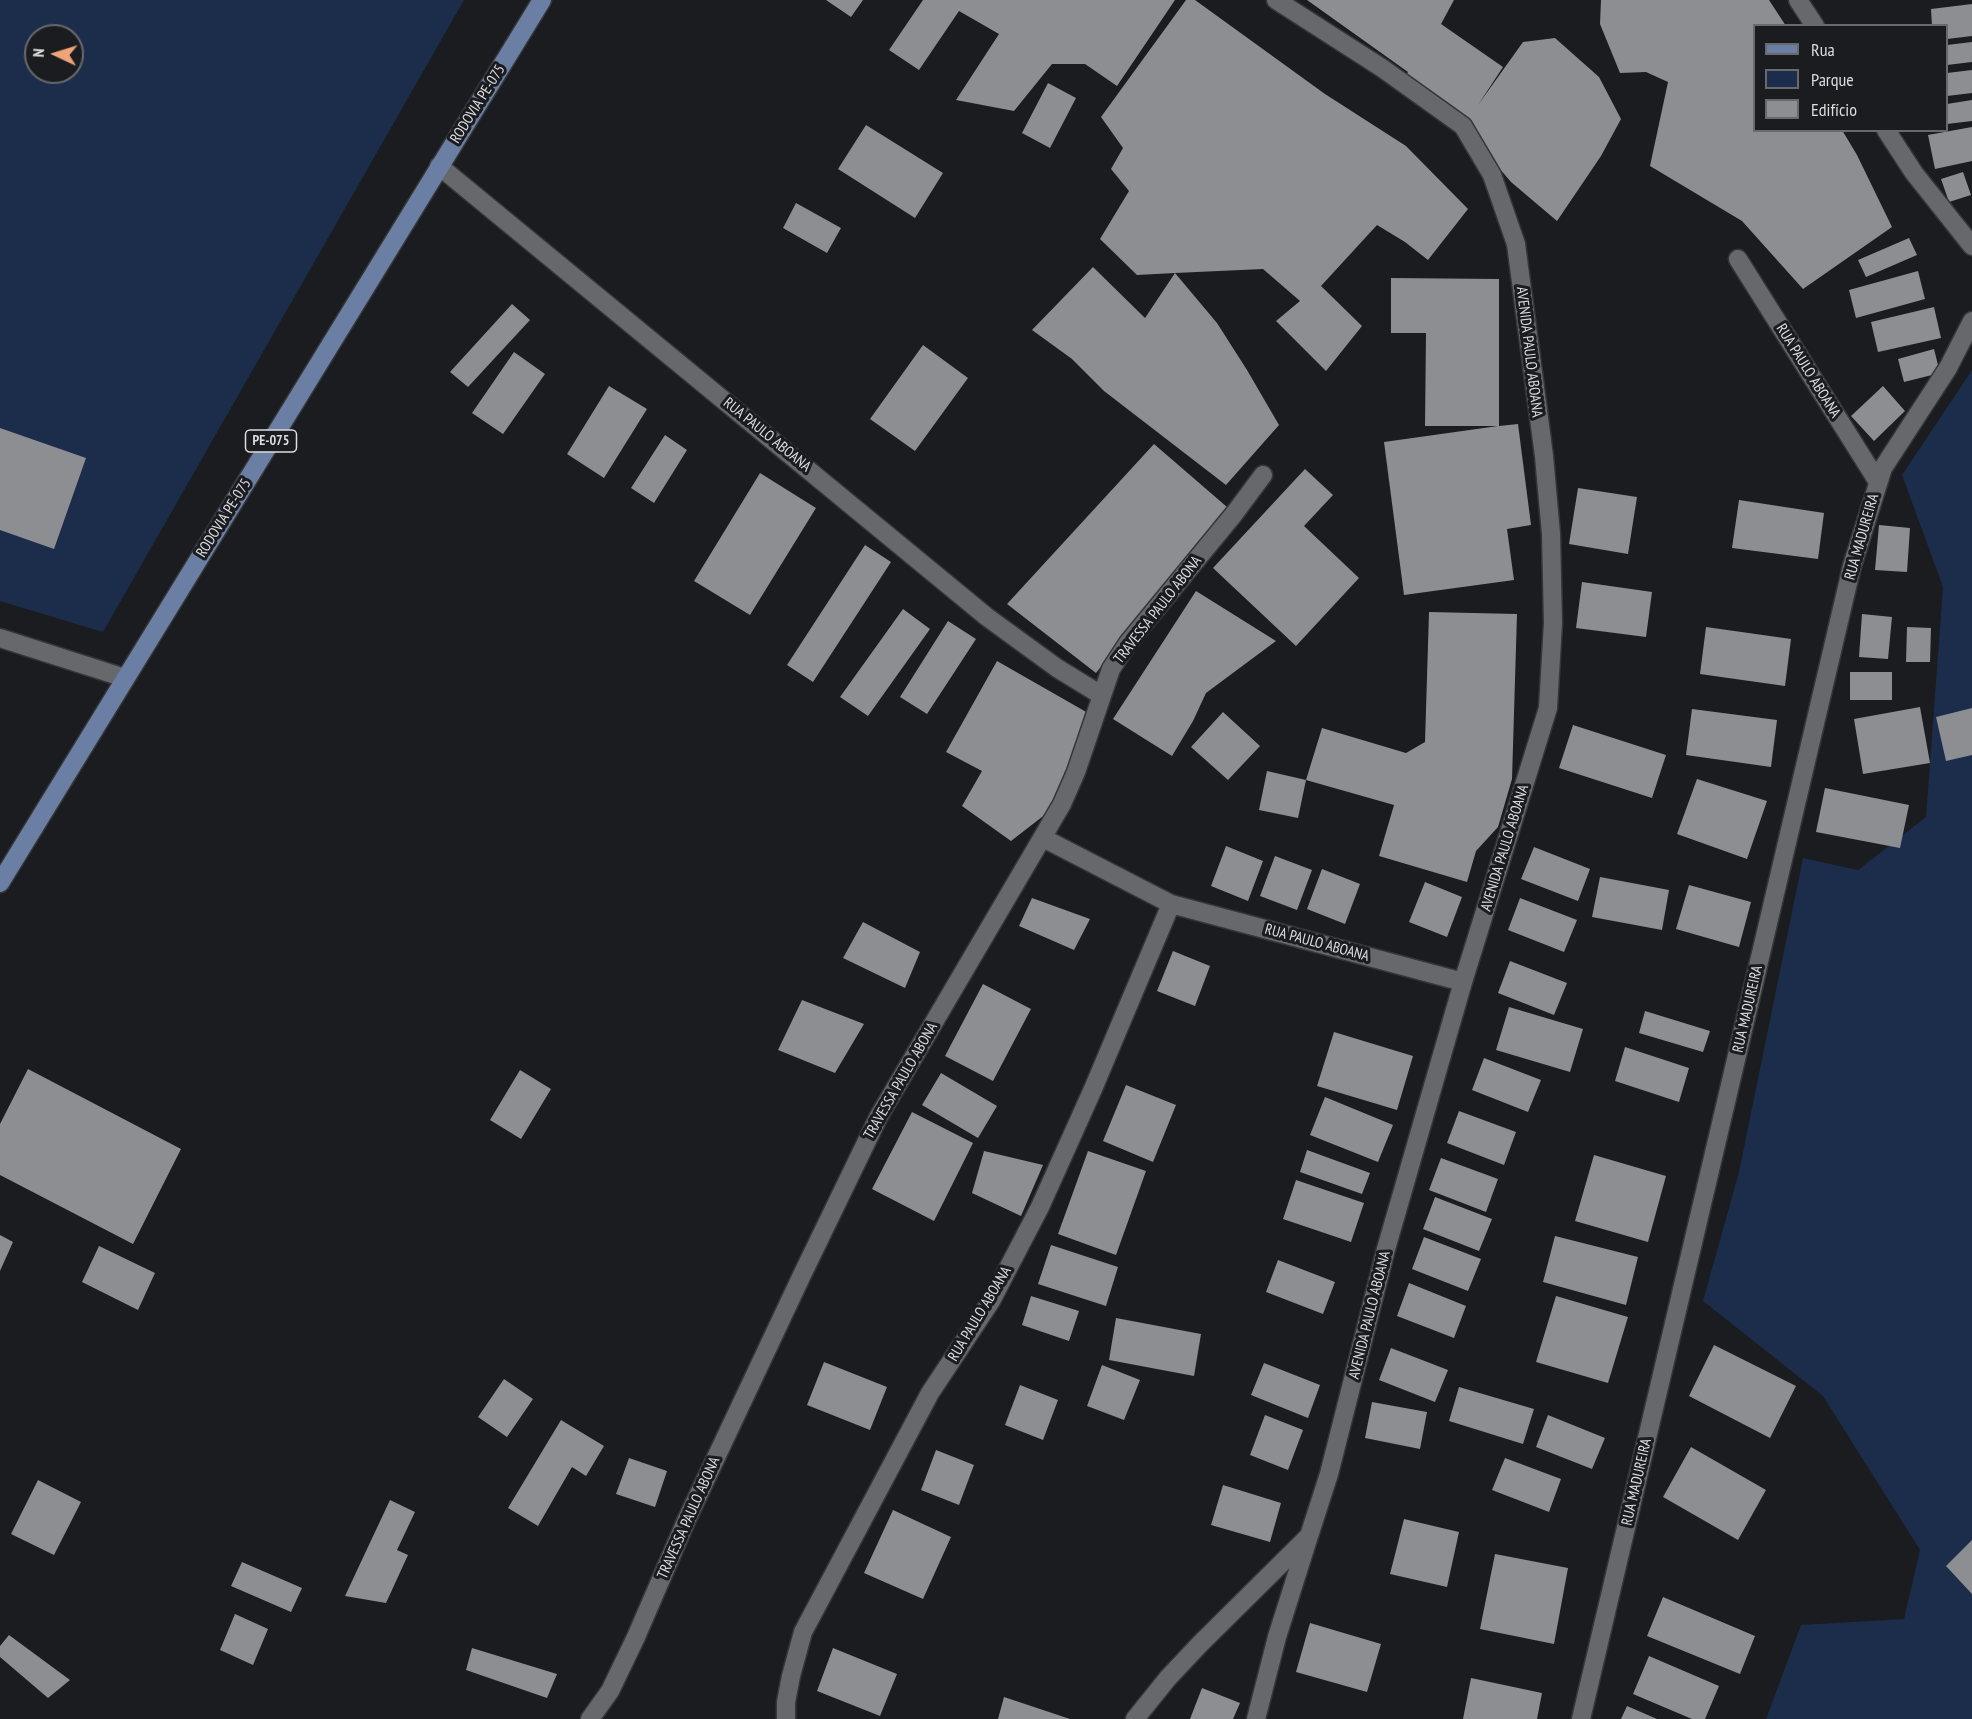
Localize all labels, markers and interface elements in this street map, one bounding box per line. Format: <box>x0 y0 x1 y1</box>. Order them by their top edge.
north arrow <box>24 24 84 84</box>
legend <box>1753 24 1948 132</box>
text: Rua <box>1811 38 1835 61</box>
text: N <box>28 48 48 58</box>
street label: RODOVIA PE-075 <box>447 61 509 147</box>
text: Parque <box>1811 68 1854 91</box>
text: Edifício <box>1811 98 1857 121</box>
street label: AVENIDA PAULO ABOANA <box>1512 286 1546 418</box>
street label: RUA PAULO ABOANA <box>1772 321 1844 421</box>
street label: RUA PAULO ABOANA <box>720 394 814 476</box>
road number: PE-075 <box>246 430 296 452</box>
street label: RODOVIA PE-075 <box>193 475 255 561</box>
street label: RUA MADUREIRA <box>1841 492 1883 582</box>
street label: TRAVESSA PAULO ABONA <box>1110 553 1206 667</box>
street label: AVENIDA PAULO ABOANA <box>1477 783 1533 913</box>
street label: RUA PAULO ABOANA <box>1263 920 1371 966</box>
street label: RUA MADUREIRA <box>1729 964 1767 1054</box>
street label: TRAVESSA PAULO ABONA <box>860 1019 942 1143</box>
street label: AVENIDA PAULO ABOANA <box>1345 1249 1395 1381</box>
street label: RUA PAULO ABOANA <box>945 1263 1015 1365</box>
street label: RUA MADUREIRA <box>1618 1437 1656 1527</box>
street label: TRAVESSA PAULO ABONA <box>654 1454 724 1582</box>

